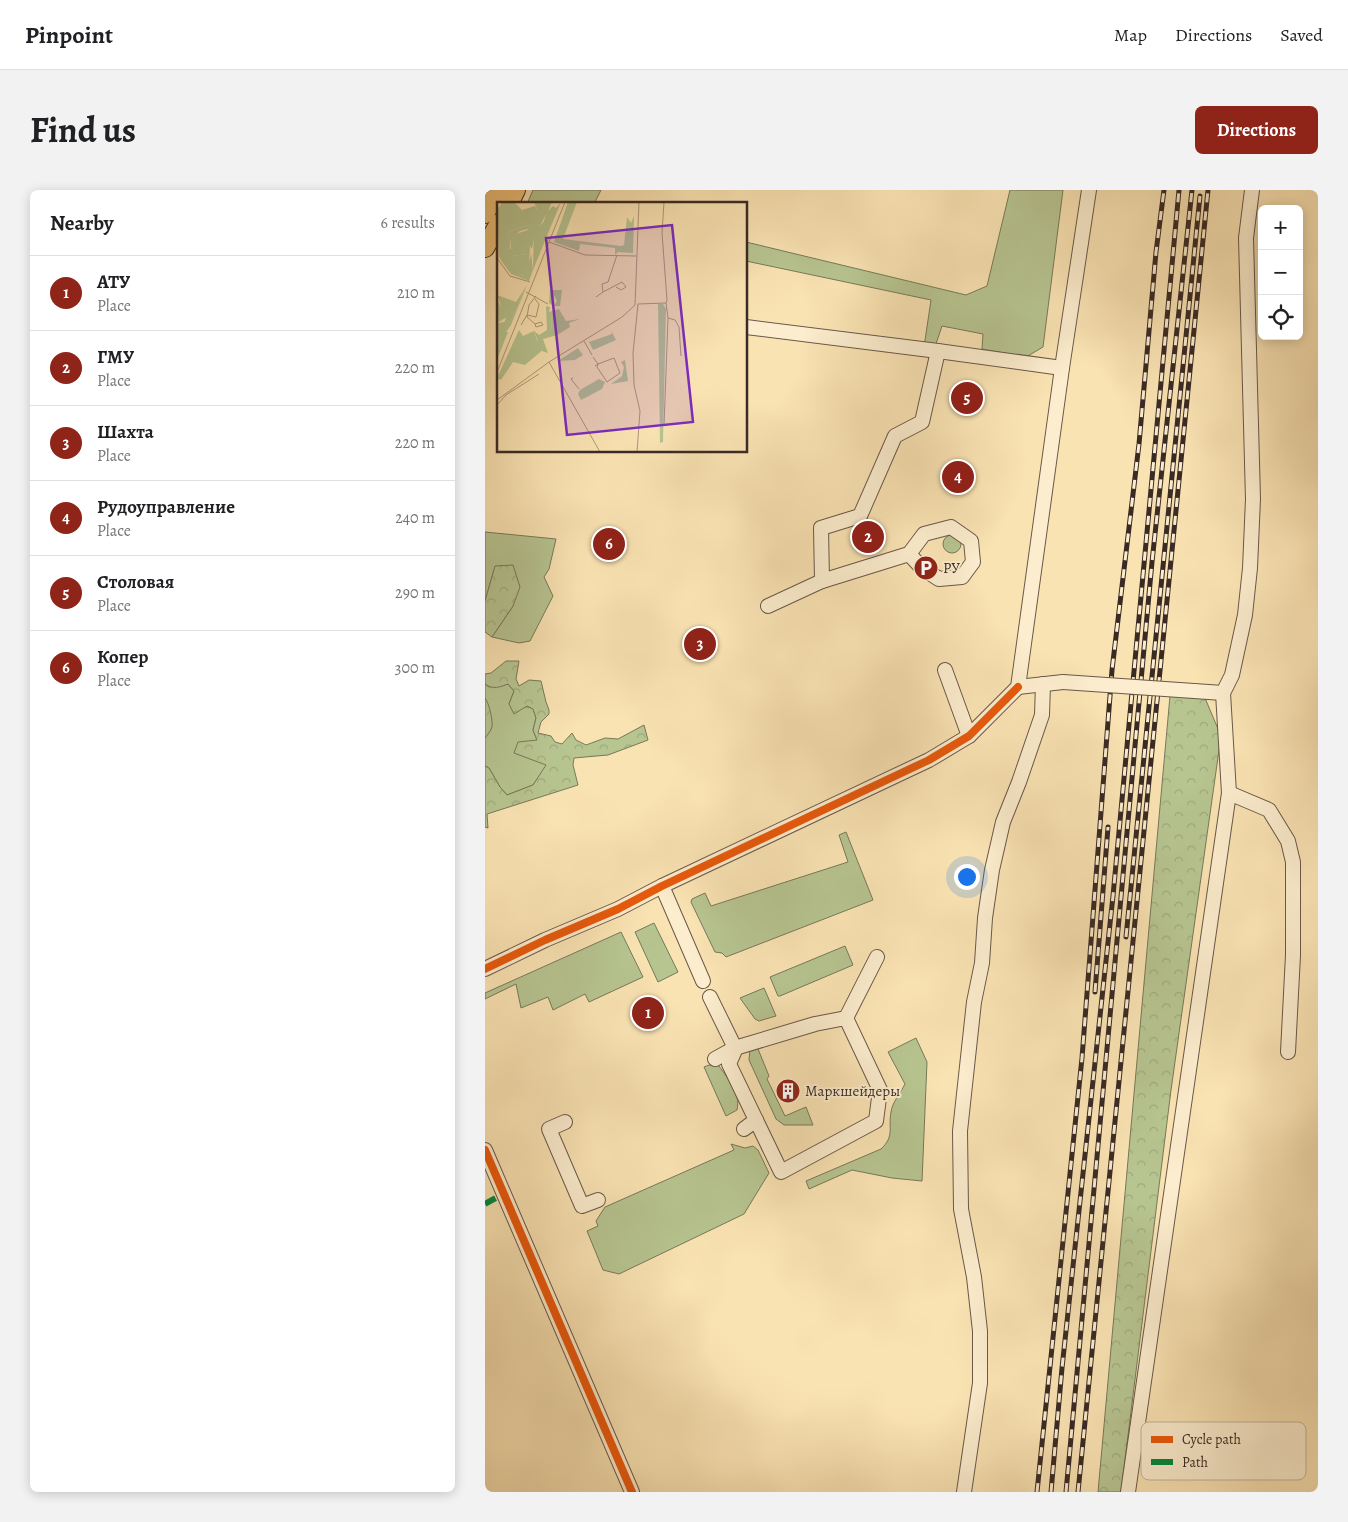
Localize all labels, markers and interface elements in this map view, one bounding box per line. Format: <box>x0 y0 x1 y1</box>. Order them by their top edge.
text: Pinpoint <box>25 19 113 51</box>
text: Map <box>1114 23 1147 47</box>
text: Directions <box>1175 23 1252 47</box>
text: Saved <box>1280 23 1323 47</box>
text: Find us <box>30 106 136 154</box>
button: Directions <box>1195 106 1318 154</box>
inset map <box>497 202 747 452</box>
map controls <box>1258 205 1303 340</box>
button: + <box>1258 205 1303 250</box>
text: Nearby <box>50 209 113 237</box>
text: 6 results <box>381 212 435 234</box>
button: − <box>1258 250 1303 295</box>
text: АТУ <box>97 269 130 295</box>
text: 1 <box>63 282 69 304</box>
text: 210 m <box>397 282 435 304</box>
text: Place <box>97 295 131 317</box>
button: locate <box>1258 295 1303 340</box>
text: ГМУ <box>97 344 134 370</box>
text: 2 <box>62 357 70 379</box>
text: 220 m <box>395 357 435 379</box>
text: Place <box>97 370 131 392</box>
pin: 5 <box>951 379 983 417</box>
text: Шахта <box>97 419 154 445</box>
text: 3 <box>63 432 69 454</box>
text: 220 m <box>395 432 435 454</box>
text: Place <box>97 445 131 467</box>
pin: 4 <box>942 458 974 496</box>
text: Рудоуправление <box>97 494 235 520</box>
text: 4 <box>62 507 70 529</box>
text: 240 m <box>395 507 435 529</box>
pin: 2 <box>852 518 884 556</box>
text: Place <box>97 520 131 542</box>
pin: 6 <box>593 525 625 563</box>
parking icon: РУ <box>913 555 939 581</box>
place label: РУ <box>943 558 960 578</box>
text: Столовая <box>97 569 174 595</box>
text: 5 <box>63 582 69 604</box>
text: 290 m <box>395 582 435 604</box>
text: Place <box>97 595 131 617</box>
pin: 3 <box>684 625 716 663</box>
text: Копер <box>97 644 149 670</box>
text: 6 <box>62 657 70 679</box>
text: 300 m <box>395 657 435 679</box>
text: Place <box>97 670 131 692</box>
your location <box>954 864 980 890</box>
pin: 1 <box>632 994 664 1032</box>
building icon: Маркшейдеры <box>775 1078 801 1104</box>
place label: Маркшейдеры <box>805 1081 900 1101</box>
legend <box>1141 1422 1306 1480</box>
text: Cycle path <box>1182 1430 1242 1449</box>
text: Path <box>1182 1453 1209 1472</box>

